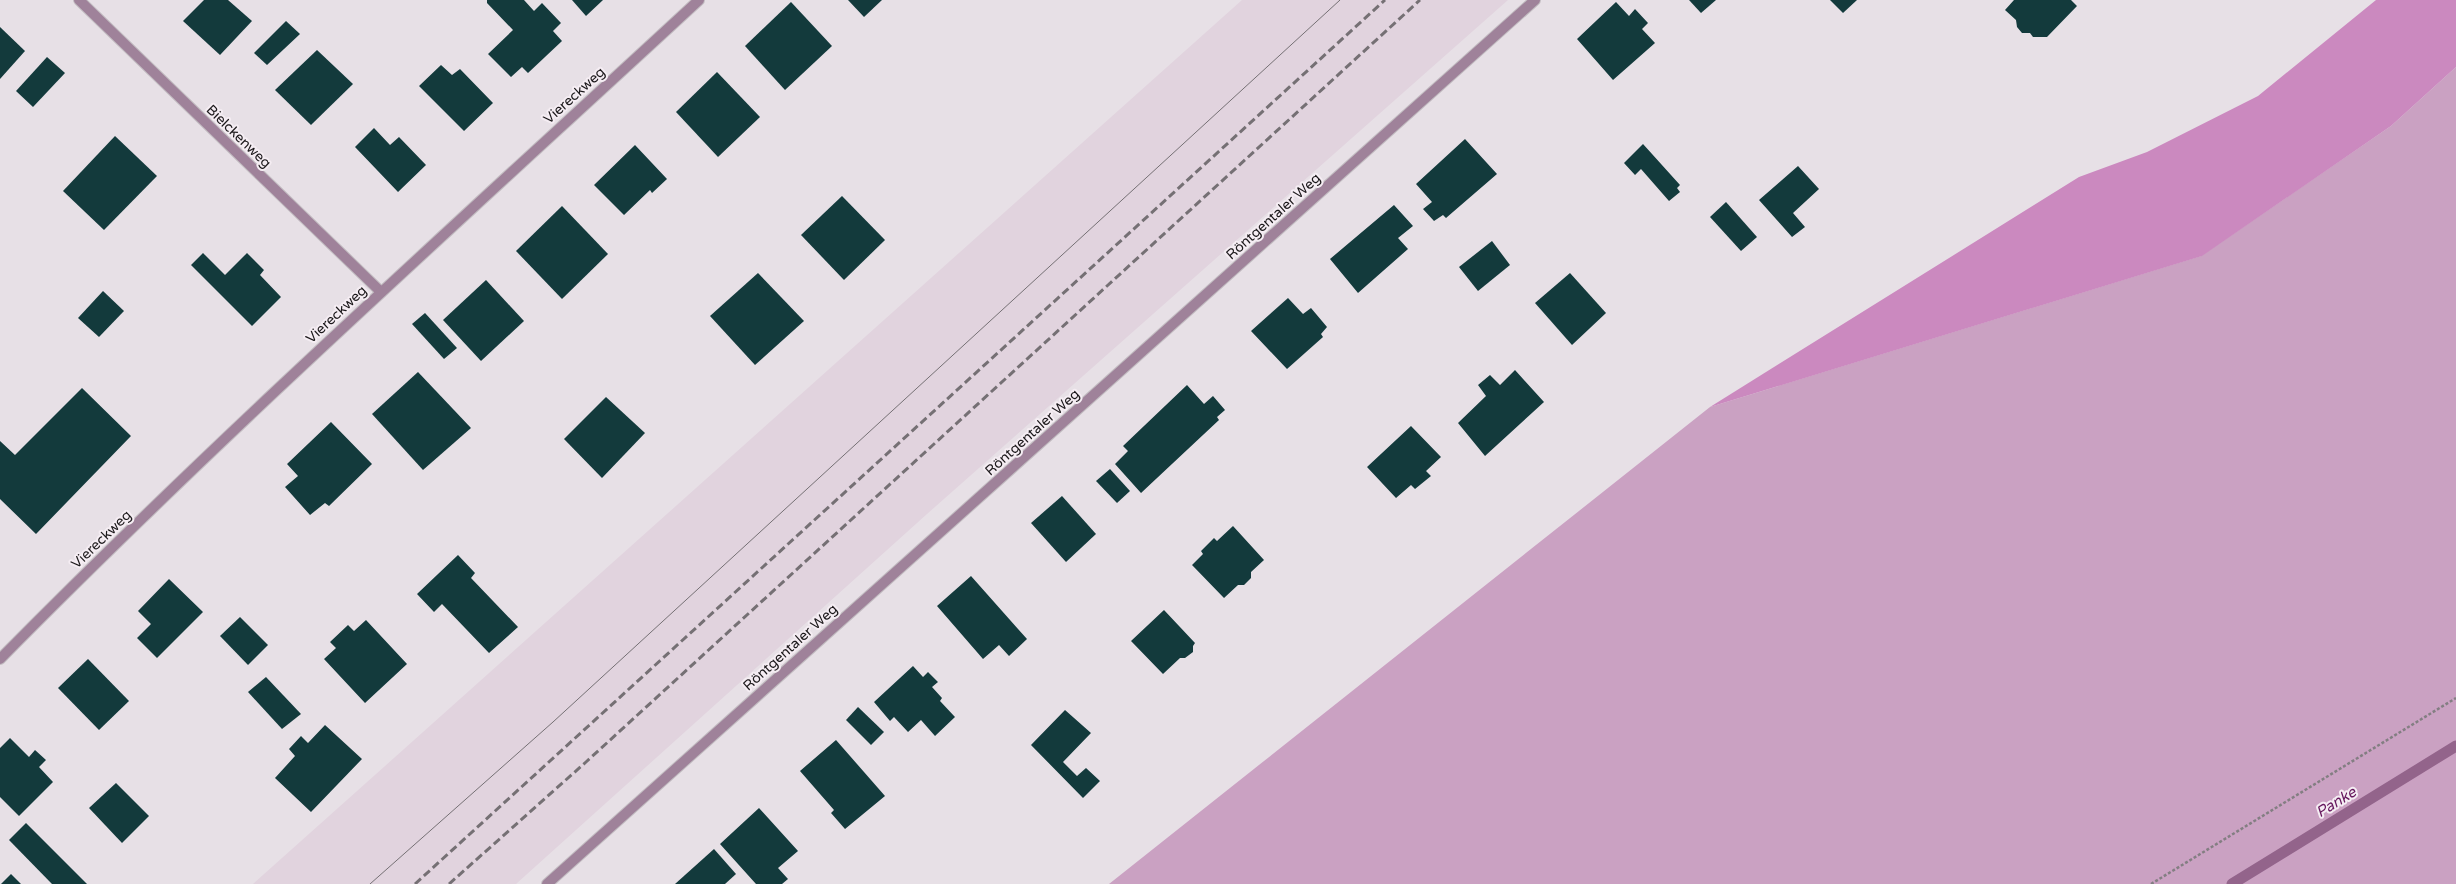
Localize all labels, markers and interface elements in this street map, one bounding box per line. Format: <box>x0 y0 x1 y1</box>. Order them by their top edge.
street label: Viereckweg <box>540 63 609 127</box>
street label: Bielckenweg <box>203 101 275 171</box>
street label: Röntgentaler Weg <box>1223 170 1324 263</box>
street label: Viereckweg <box>302 282 370 347</box>
street label: Röntgentaler Weg <box>982 386 1083 479</box>
street label: Viereckweg <box>68 507 135 572</box>
street label: Röntgentaler Weg <box>740 601 841 694</box>
water label: Panke <box>2313 782 2361 821</box>

